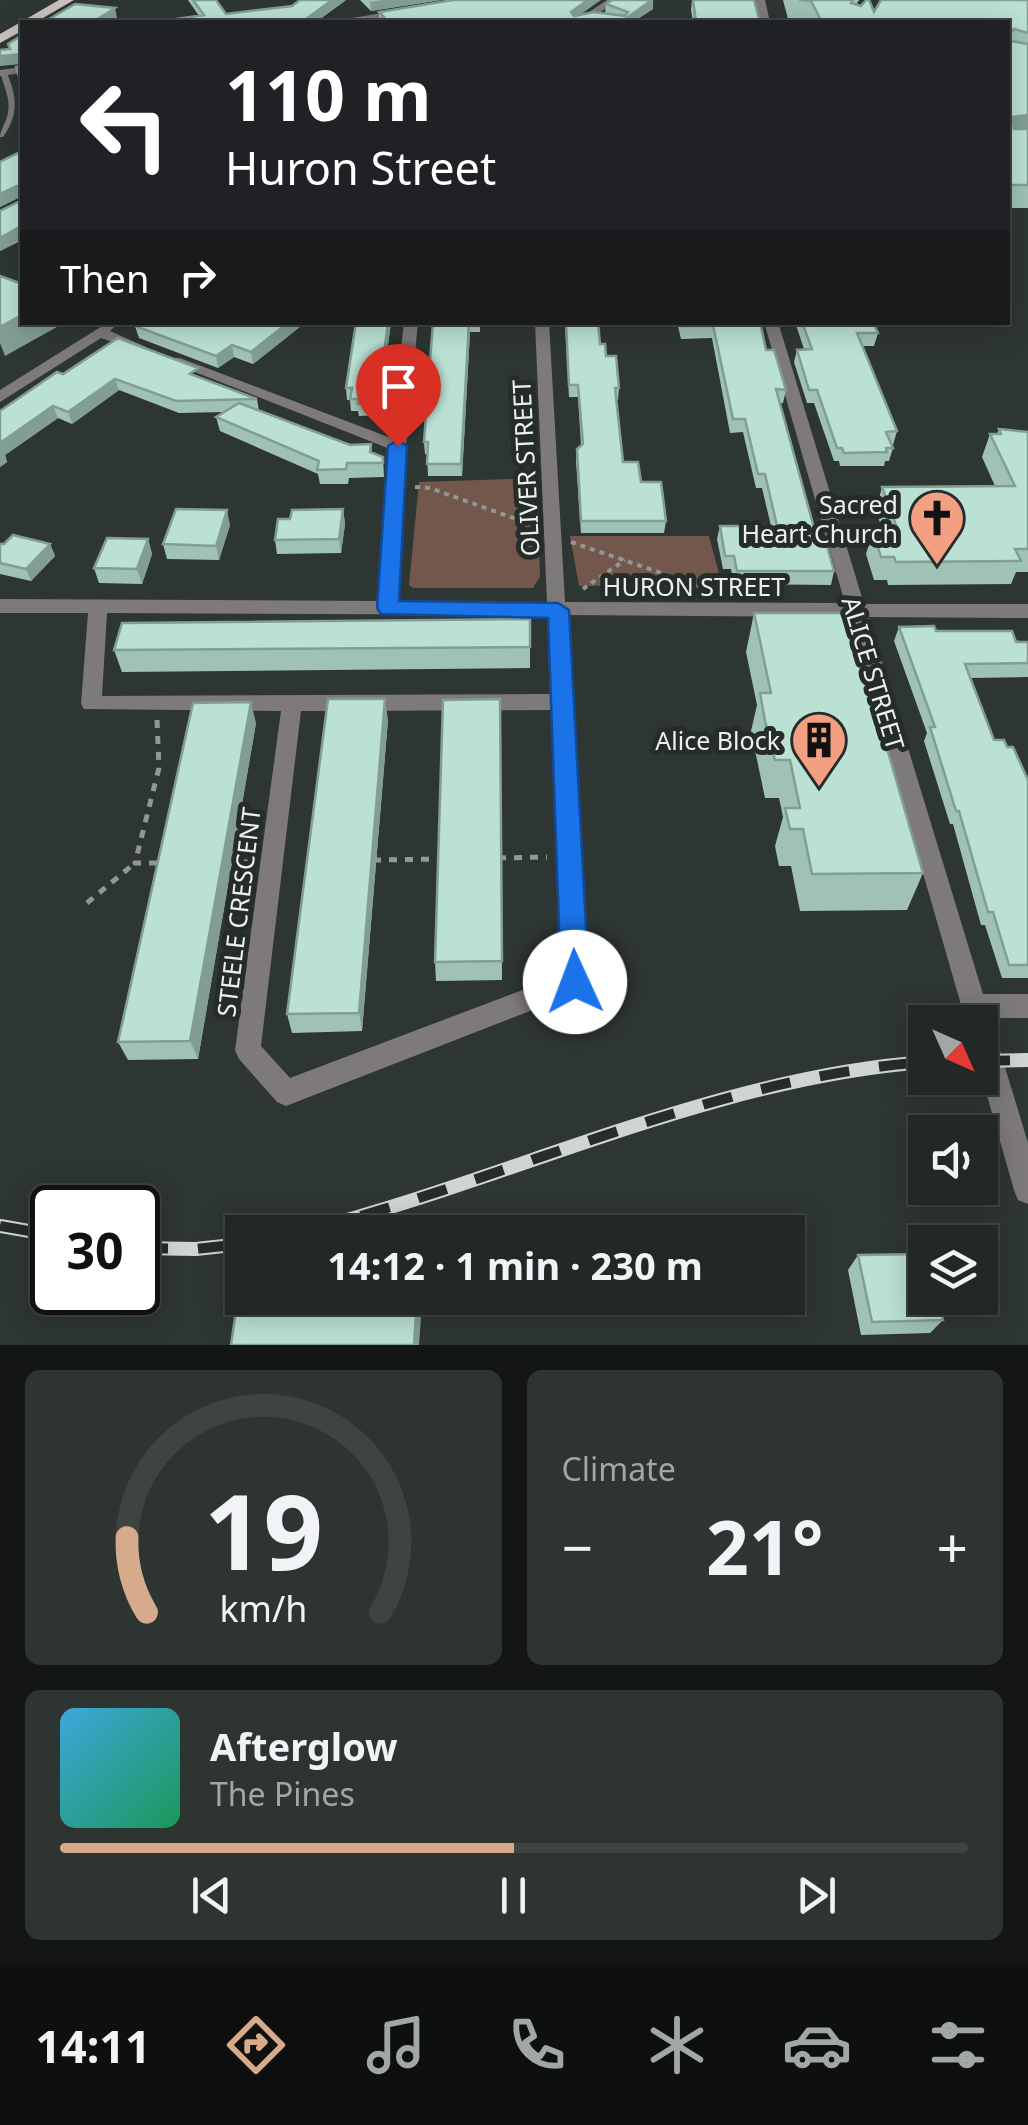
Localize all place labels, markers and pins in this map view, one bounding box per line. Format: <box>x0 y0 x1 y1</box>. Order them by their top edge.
pin <box>356 344 441 447</box>
place label: Sacred Heart Church <box>742 487 898 550</box>
church icon: Sacred Heart Church <box>907 488 967 567</box>
building icon: Alice Block <box>789 710 849 789</box>
place label: Alice Block <box>655 723 781 757</box>

